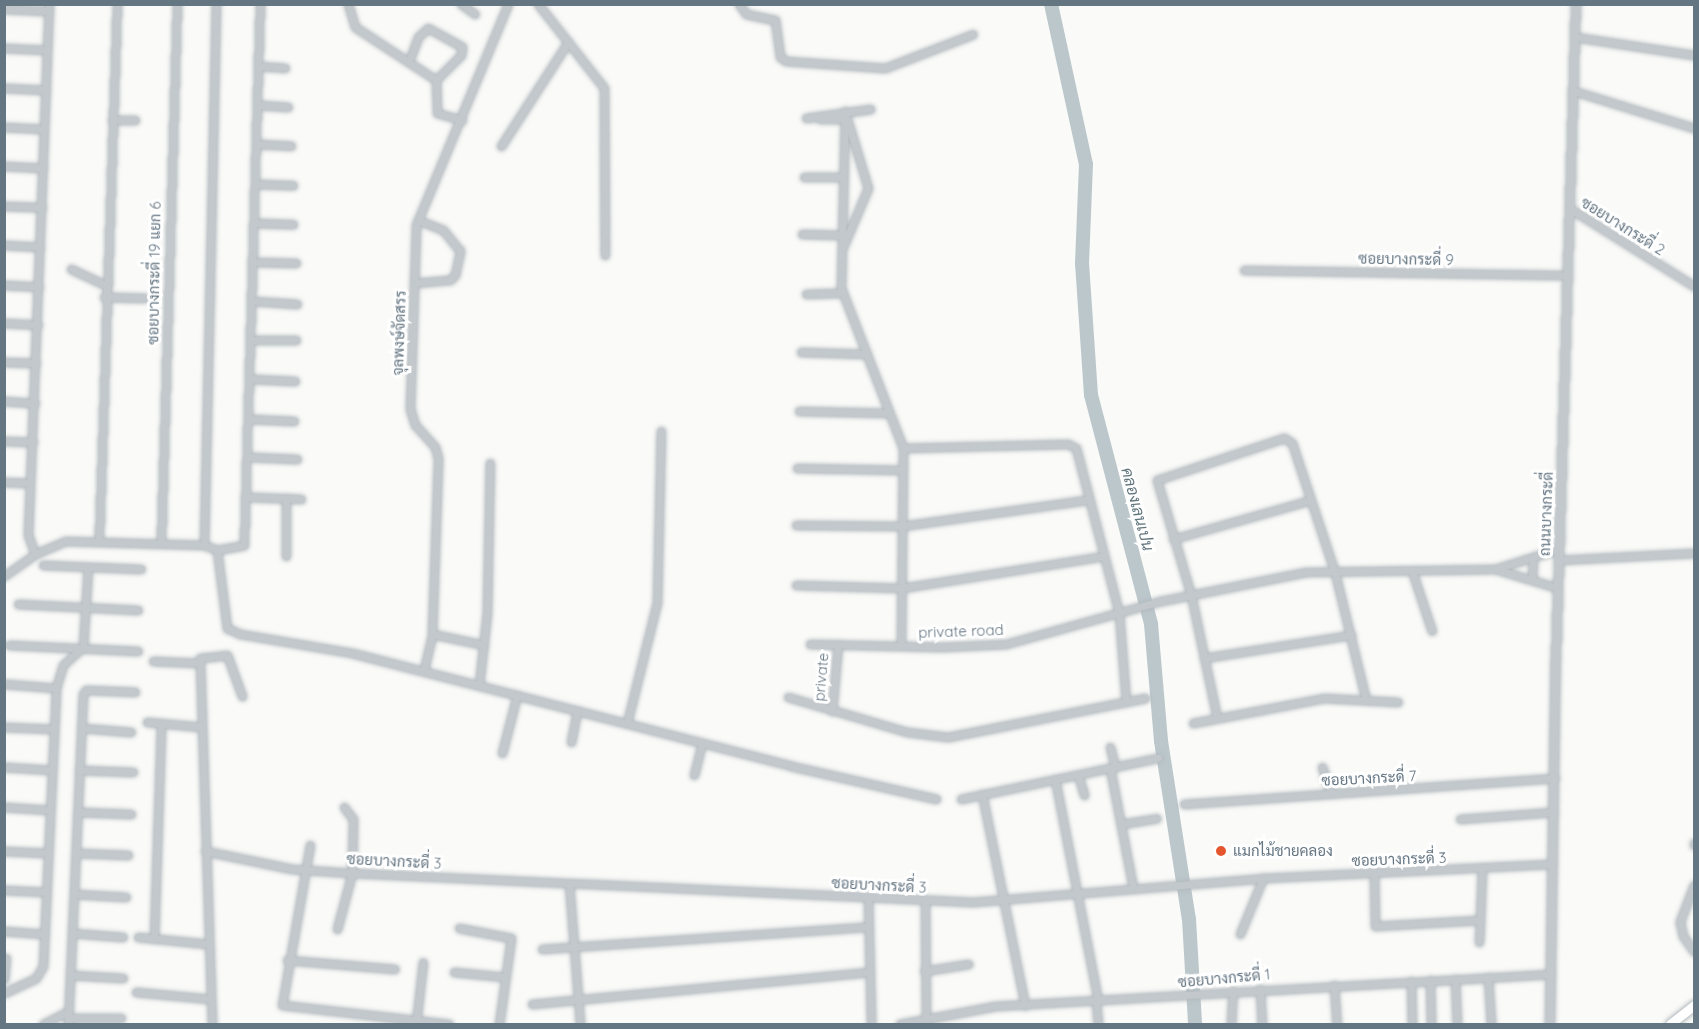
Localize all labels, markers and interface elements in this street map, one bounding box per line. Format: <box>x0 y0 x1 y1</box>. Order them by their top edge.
street label: ซอยบางกระดี่ 2 <box>1578 193 1668 259</box>
street label: ซอยบางกระดี่ 19 แยก 6 <box>144 201 164 345</box>
street label: ซอยบางกระดี่ 9 <box>1358 249 1454 269</box>
street label: จุลพงษ์จัดสรร <box>389 290 409 376</box>
water label: คลองเลนเปน <box>1118 465 1158 553</box>
street label: ถนนบางกระดี่ <box>1536 472 1556 556</box>
street label: private road <box>918 621 1004 641</box>
street label: private <box>810 652 832 702</box>
street label: ซอยบางกระดี่ 7 <box>1321 767 1417 789</box>
place label: แมกไม้ชายคลอง <box>1233 842 1333 860</box>
marker: แมกไม้ชายคลอง <box>1214 844 1228 858</box>
street label: ซอยบางกระดี่ 3 <box>1351 848 1447 870</box>
street label: ซอยบางกระดี่ 3 <box>346 850 442 872</box>
street label: ซอยบางกระดี่ 3 <box>831 874 927 896</box>
street label: ซอยบางกระดี่ 1 <box>1177 965 1271 991</box>

